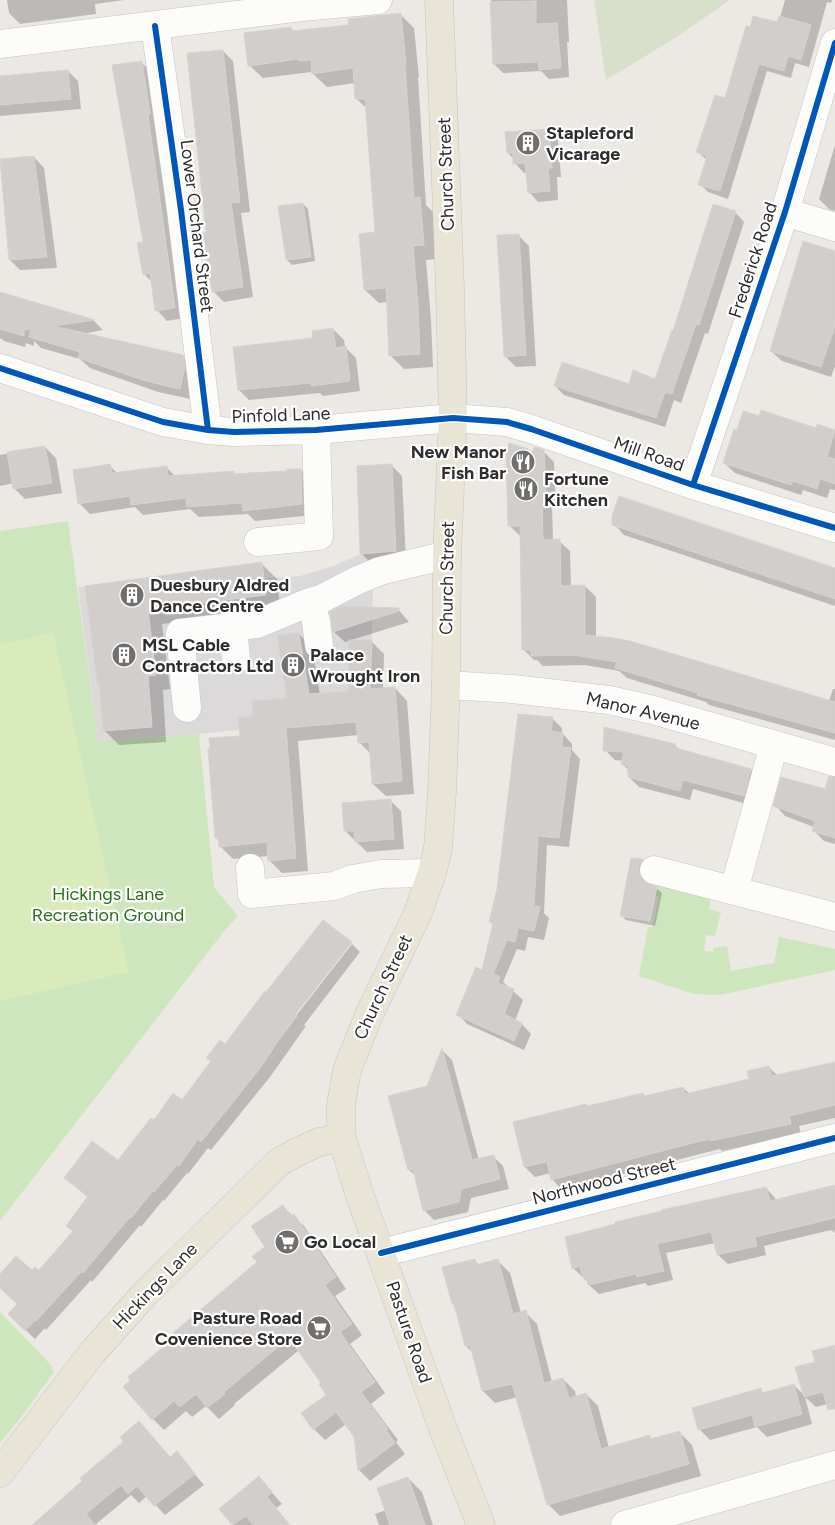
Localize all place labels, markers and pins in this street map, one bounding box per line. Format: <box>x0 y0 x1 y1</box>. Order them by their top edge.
place label: Stapleford Vicarage <box>546 122 634 165</box>
building icon: Stapleford Vicarage <box>515 130 541 156</box>
place label: New Manor Fish Bar <box>411 441 506 484</box>
restaurant icon: New Manor Fish Bar <box>510 449 536 475</box>
place label: Fortune Kitchen <box>544 468 609 511</box>
restaurant icon: Fortune Kitchen <box>513 476 539 502</box>
place label: Duesbury Aldred Dance Centre <box>150 574 289 617</box>
building icon: Duesbury Aldred Dance Centre <box>119 582 145 608</box>
place label: MSL Cable Contractors Ltd <box>142 634 274 677</box>
building icon: MSL Cable Contractors Ltd <box>111 642 137 668</box>
place label: Palace Wrought Iron <box>310 644 420 687</box>
building icon: Palace Wrought Iron <box>280 652 306 678</box>
supermarket icon: Go Local <box>274 1229 300 1255</box>
place label: Go Local <box>304 1231 376 1253</box>
place label: Pasture Road Covenience Store <box>155 1307 302 1350</box>
supermarket icon: Pasture Road Covenience Store <box>306 1315 332 1341</box>

